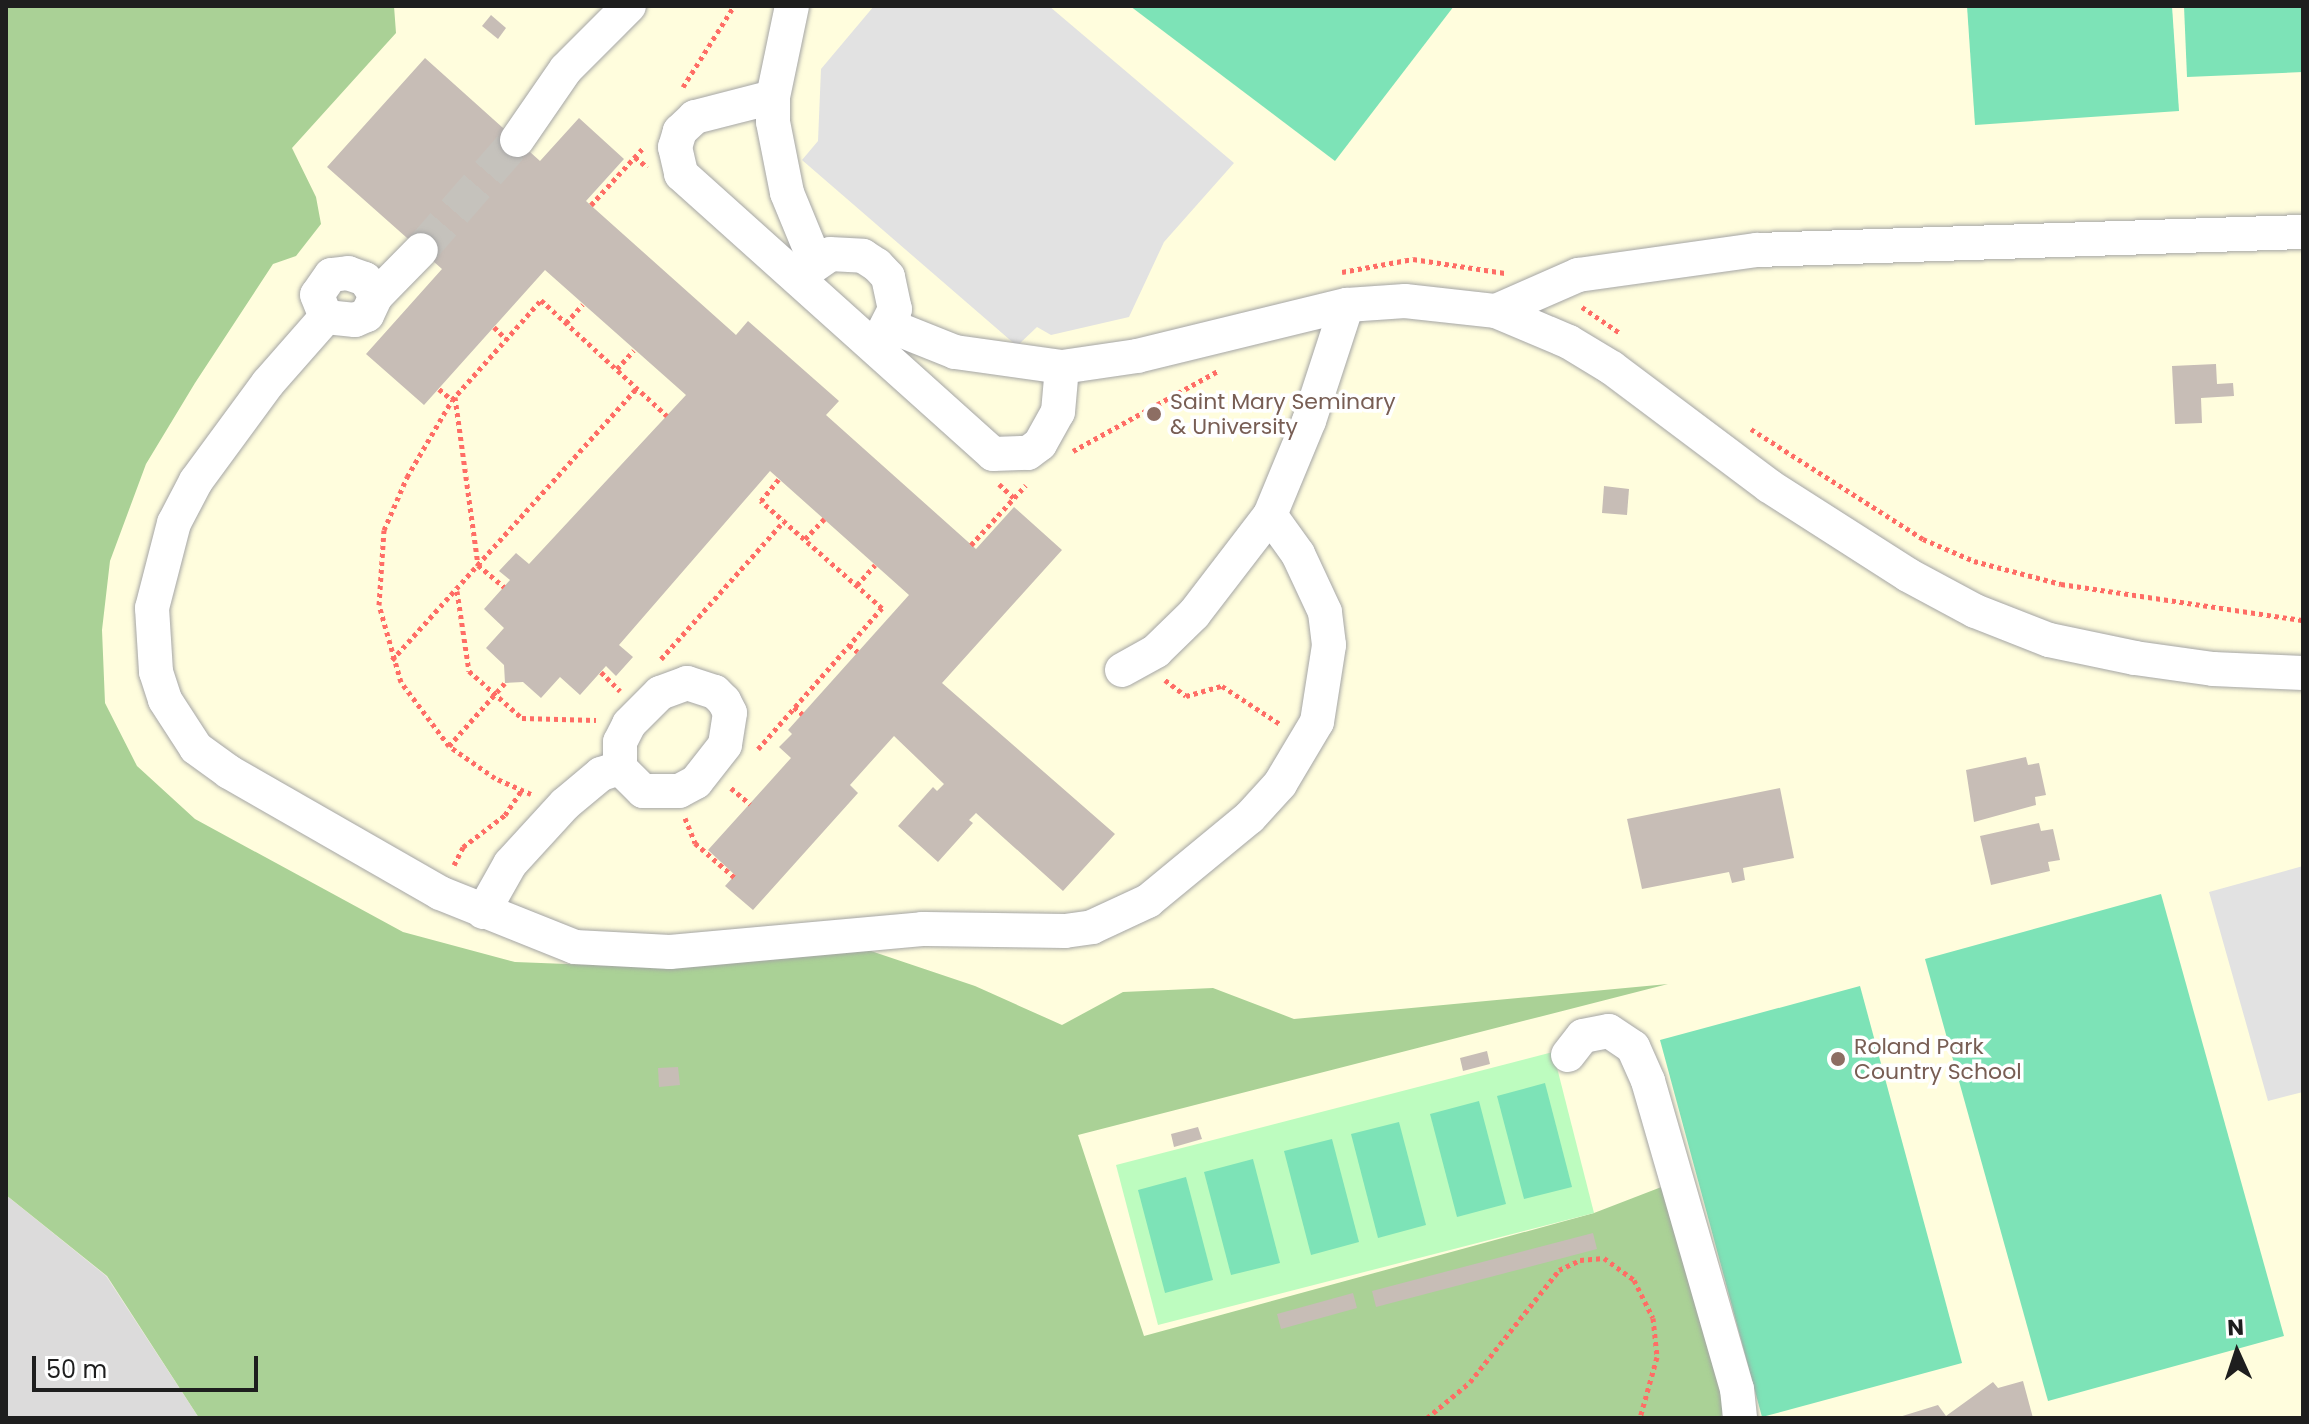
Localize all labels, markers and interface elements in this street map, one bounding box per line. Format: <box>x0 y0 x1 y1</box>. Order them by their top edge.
place label: Saint Mary Seminary & University <box>1170 388 1396 440</box>
marker: Saint Mary Seminary & University <box>1145 405 1163 423</box>
place label: Roland Park Country School <box>1854 1033 2022 1084</box>
marker: Roland Park Country School <box>1829 1050 1847 1068</box>
north arrow <box>2197 1312 2277 1392</box>
text: N <box>2227 1312 2245 1343</box>
scale bar <box>36 1340 262 1390</box>
text: 50 m <box>46 1353 107 1386</box>

